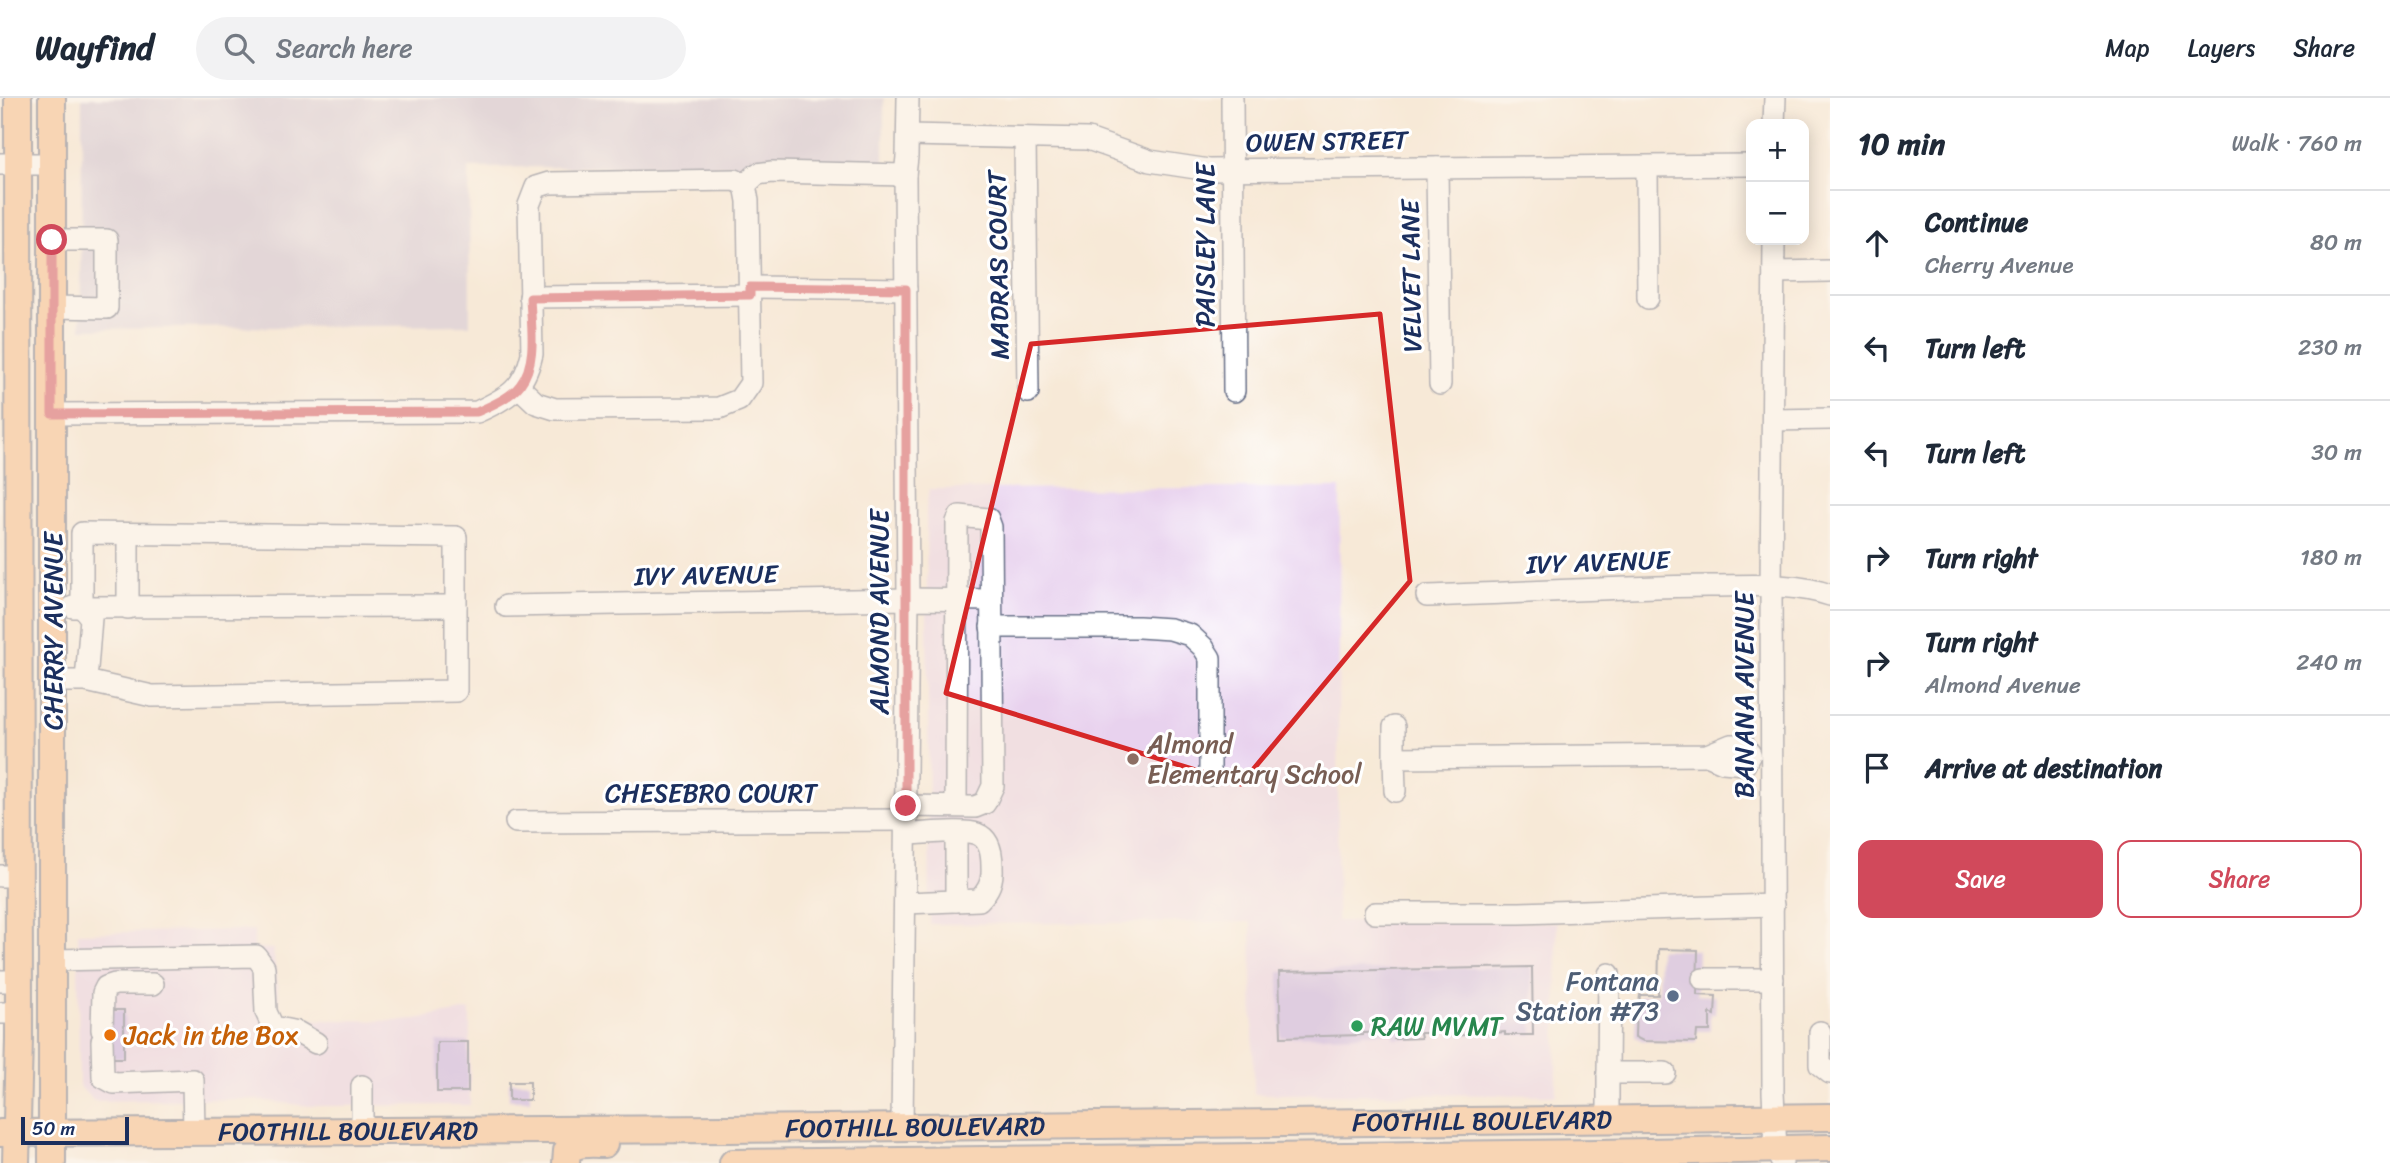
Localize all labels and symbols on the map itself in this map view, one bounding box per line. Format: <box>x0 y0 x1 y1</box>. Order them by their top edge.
street label: OWEN STREET <box>1245 117 1411 165</box>
street label: PAISLEY LANE <box>1182 161 1228 327</box>
street label: MADRAS COURT <box>973 168 1023 360</box>
street label: VELVET LANE <box>1387 198 1435 353</box>
route start <box>36 224 67 255</box>
street label: ALMOND AVENUE <box>856 508 902 716</box>
street label: CHERRY AVENUE <box>30 530 76 730</box>
street label: IVY AVENUE <box>1525 536 1672 588</box>
street label: IVY AVENUE <box>633 551 780 599</box>
street label: BANANA AVENUE <box>1721 590 1767 798</box>
place label: Almond Elementary School <box>1146 721 1362 797</box>
marker: Almond Elementary School <box>1125 751 1141 767</box>
street label: CHESEBRO COURT <box>605 770 819 816</box>
route end <box>890 790 921 821</box>
place label: Fontana Station #73 <box>1516 958 1659 1034</box>
marker: Fontana Station #73 <box>1665 988 1681 1004</box>
place label: RAW MVMT <box>1371 1003 1505 1049</box>
place label: Jack in the Box <box>123 1012 299 1058</box>
marker: RAW MVMT <box>1349 1018 1365 1034</box>
marker: Jack in the Box <box>102 1027 118 1043</box>
street label: FOOTHILL BOULEVARD <box>1352 1096 1612 1145</box>
street label: FOOTHILL BOULEVARD <box>785 1103 1045 1151</box>
street label: FOOTHILL BOULEVARD <box>218 1107 478 1155</box>
scale bar <box>21 1114 130 1146</box>

